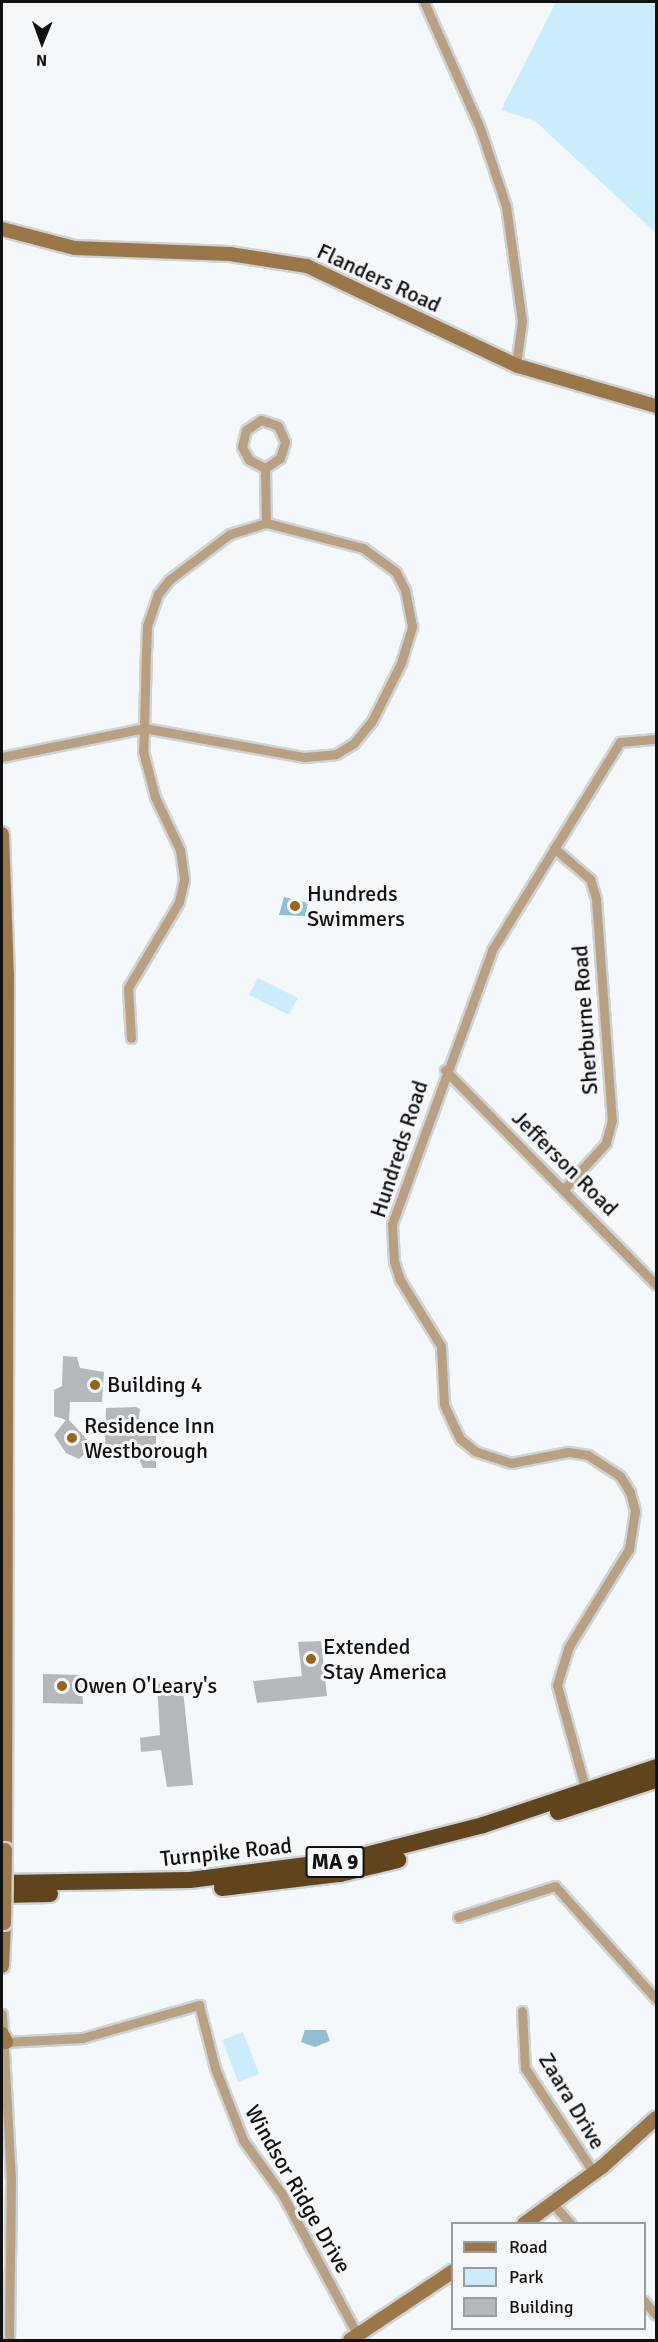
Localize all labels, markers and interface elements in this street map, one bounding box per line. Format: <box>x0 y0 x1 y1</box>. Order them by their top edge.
north arrow <box>12 12 72 72</box>
text: N <box>36 50 47 70</box>
street label: Flanders Road <box>313 238 445 318</box>
place label: Hundreds Swimmers <box>307 880 405 932</box>
marker: Hundreds Swimmers <box>288 899 302 913</box>
street label: Sherburne Road <box>567 944 603 1096</box>
street label: Hundreds Road <box>364 1077 434 1221</box>
street label: Jefferson Road <box>507 1105 623 1221</box>
place label: Building 4 <box>107 1372 202 1398</box>
marker: Building 4 <box>88 1378 102 1392</box>
place label: Residence Inn Westborough <box>84 1412 215 1464</box>
marker: Residence Inn Westborough <box>65 1431 79 1445</box>
place label: Extended Stay America <box>323 1633 447 1684</box>
marker: Extended Stay America <box>304 1652 318 1666</box>
place label: Owen O'Leary's <box>74 1673 217 1699</box>
marker: Owen O'Leary's <box>55 1679 69 1693</box>
street label: Turnpike Road <box>159 1832 293 1872</box>
road number: MA 9 <box>305 1844 365 1880</box>
street label: Zaara Drive <box>533 2048 611 2154</box>
street label: Windsor Ridge Drive <box>239 2100 357 2278</box>
legend <box>451 2222 646 2330</box>
text: Road <box>509 2236 548 2258</box>
text: Park <box>509 2266 544 2288</box>
text: Building <box>509 2296 573 2318</box>

